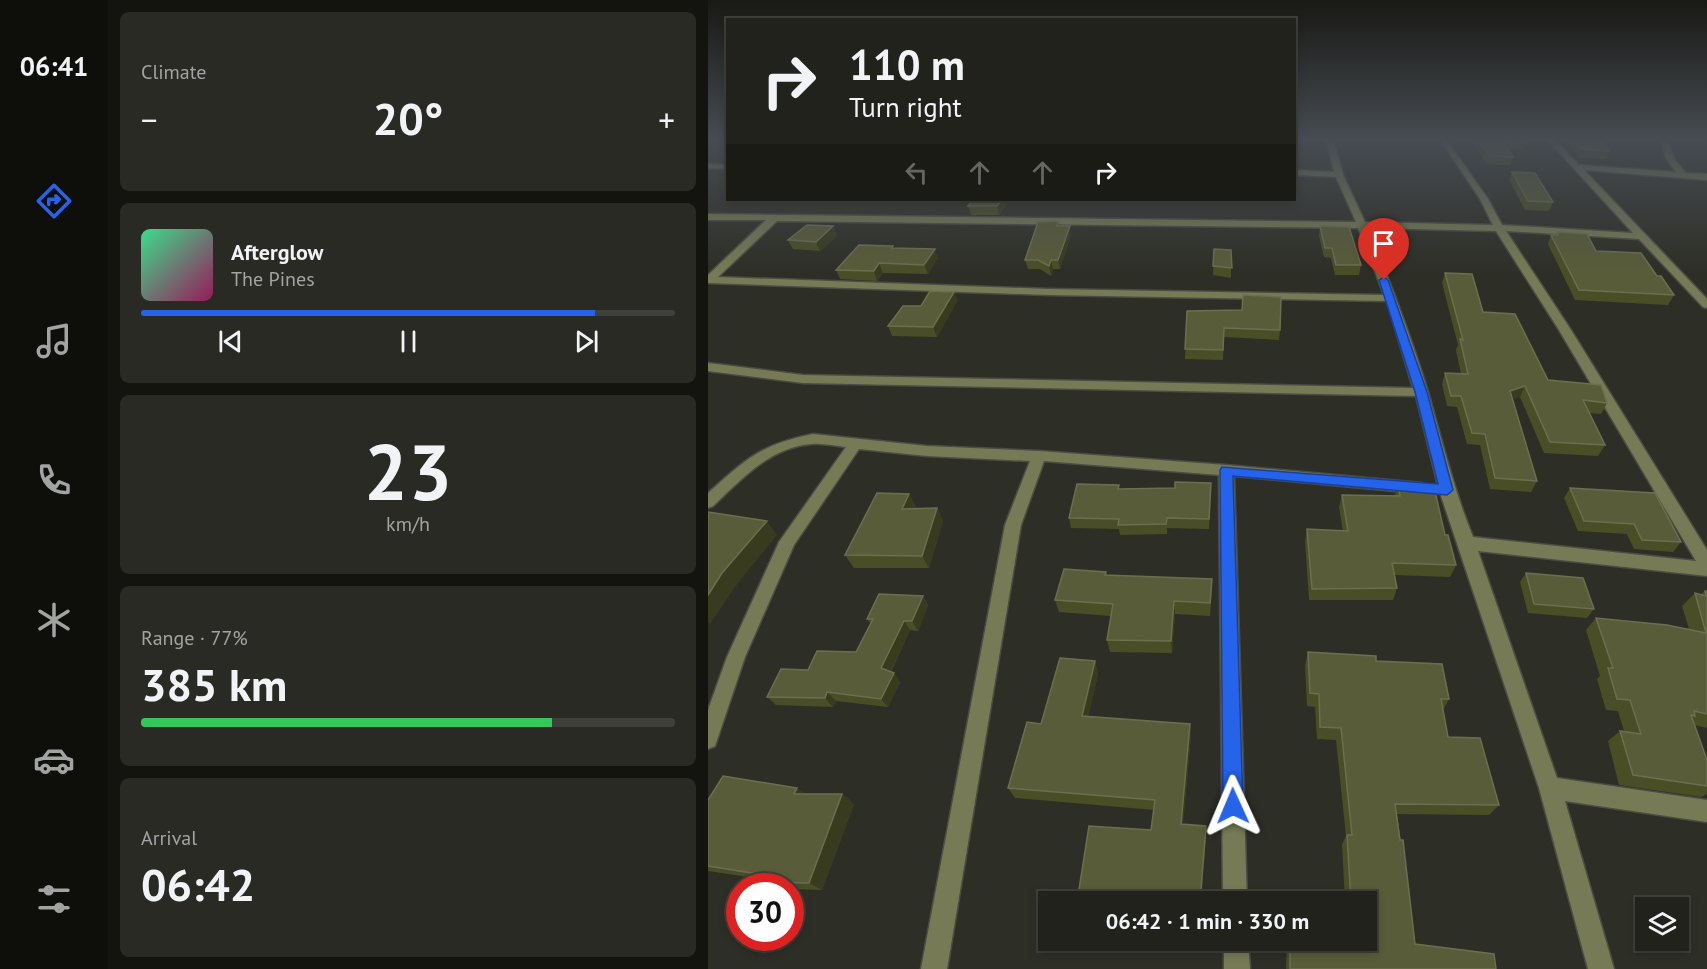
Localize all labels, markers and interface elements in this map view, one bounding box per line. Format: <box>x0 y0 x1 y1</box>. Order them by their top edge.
text: 110 m <box>849 37 965 92</box>
icon: right <box>750 42 828 120</box>
text: 06:41 <box>20 49 88 83</box>
text: Climate <box>141 59 207 85</box>
text: 20° <box>373 89 443 147</box>
text: Turn right <box>849 90 962 124</box>
text: − <box>141 98 158 141</box>
text: + <box>658 98 675 141</box>
icon: left <box>900 156 933 189</box>
icon: ahead <box>963 156 996 189</box>
icon: ahead <box>1026 156 1059 189</box>
icon: right <box>1089 156 1122 189</box>
icon: directions <box>33 180 75 222</box>
pin <box>1358 218 1409 280</box>
icon: arrive <box>1367 227 1400 260</box>
text: Afterglow <box>231 238 323 266</box>
text: The Pines <box>231 266 315 292</box>
icon: music <box>33 320 75 362</box>
icon: previous <box>214 325 247 358</box>
icon: pause <box>392 325 425 358</box>
icon: next <box>570 325 603 358</box>
text: 23 <box>364 421 452 522</box>
icon: phone <box>33 459 75 501</box>
text: km/h <box>386 511 430 537</box>
icon: climate <box>33 599 75 641</box>
text: Range · 77% <box>141 625 248 651</box>
text: 385 km <box>141 655 287 713</box>
icon: car <box>33 739 75 781</box>
position arrow <box>1201 774 1265 838</box>
text: Arrival <box>141 825 197 851</box>
text: 06:42 <box>141 855 255 913</box>
speed limit sign: 30 <box>726 873 804 951</box>
icon: filters <box>33 878 75 920</box>
map controls <box>1635 897 1689 951</box>
button: layers <box>1635 897 1689 951</box>
text: 06:42 · 1 min · 330 m <box>1106 907 1309 935</box>

